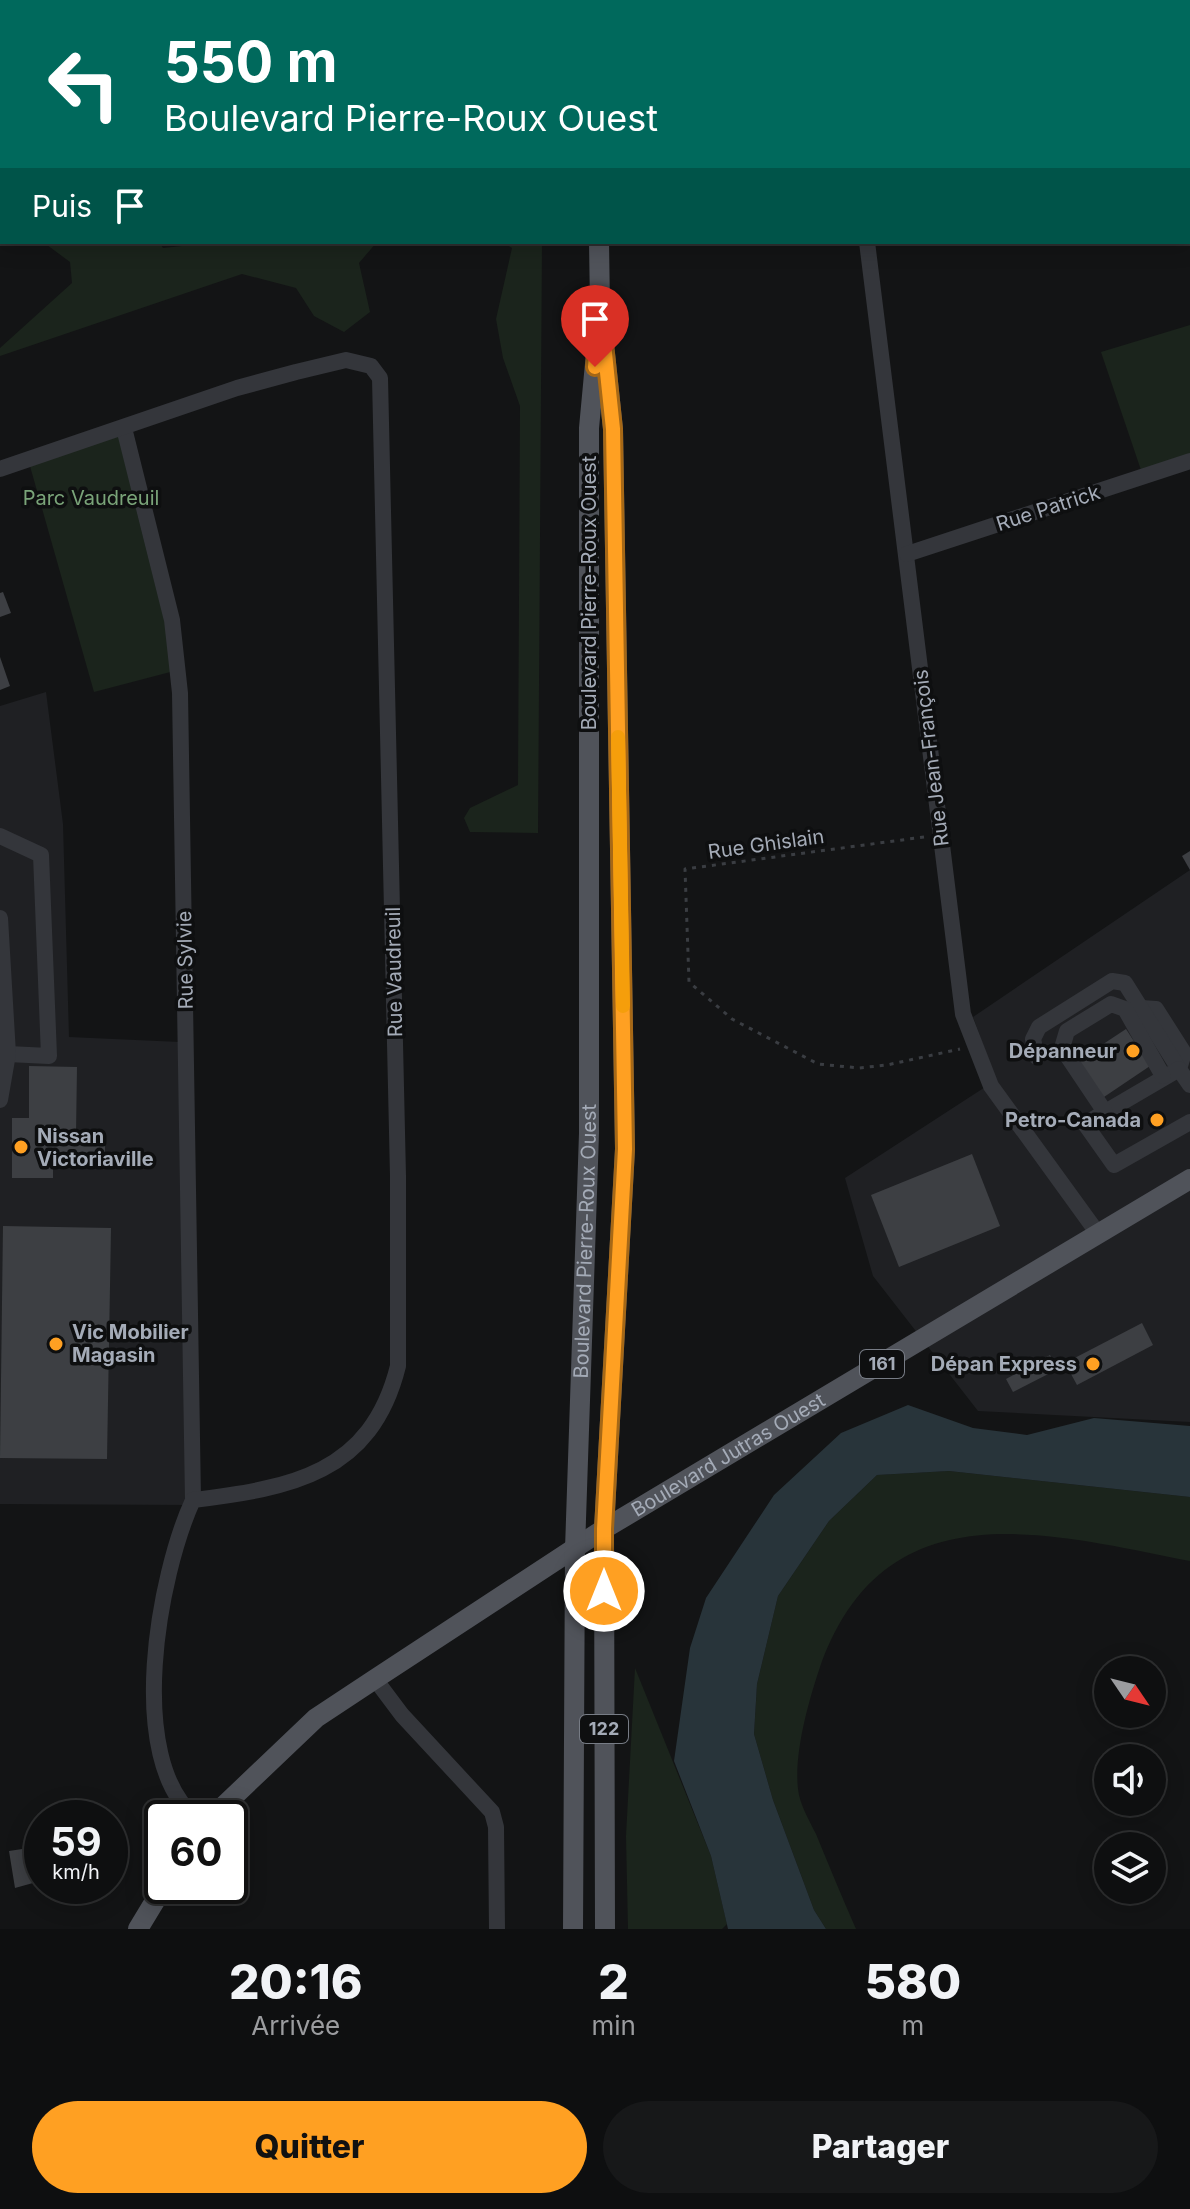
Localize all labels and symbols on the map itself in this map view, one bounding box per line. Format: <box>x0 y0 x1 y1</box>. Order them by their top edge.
pin <box>561 285 629 367</box>
street label: Boulevard Pierre-Roux Ouest <box>577 455 601 730</box>
street label: Rue Patrick <box>993 480 1103 536</box>
park label: Parc Vaudreuil <box>23 486 159 510</box>
street label: Rue Jean-François <box>908 668 954 848</box>
street label: Rue Ghislain <box>706 824 826 864</box>
street label: Rue Vaudreuil <box>381 907 407 1037</box>
street label: Rue Sylvie <box>172 910 198 1010</box>
place label: Dépanneur <box>1009 1039 1117 1063</box>
marker: Dépanneur <box>1124 1042 1142 1060</box>
street label: Boulevard Pierre-Roux Ouest <box>569 1103 601 1379</box>
place label: Petro-Canada <box>1005 1108 1141 1132</box>
marker: Petro-Canada <box>1148 1111 1166 1129</box>
place label: Nissan Victoriaville <box>37 1124 154 1171</box>
marker: Nissan Victoriaville <box>12 1138 30 1156</box>
place label: Vic Mobilier Magasin <box>72 1320 189 1367</box>
marker: Vic Mobilier Magasin <box>47 1335 65 1353</box>
road number: 161 <box>860 1350 904 1378</box>
place label: Dépan Express <box>931 1352 1077 1376</box>
marker: Dépan Express <box>1084 1355 1102 1373</box>
street label: Boulevard Jutras Ouest <box>627 1388 830 1522</box>
position arrow <box>562 1549 646 1633</box>
north arrow <box>1094 1656 1166 1728</box>
road number: 122 <box>580 1715 628 1743</box>
speed limit sign: 60 <box>144 1800 248 1904</box>

